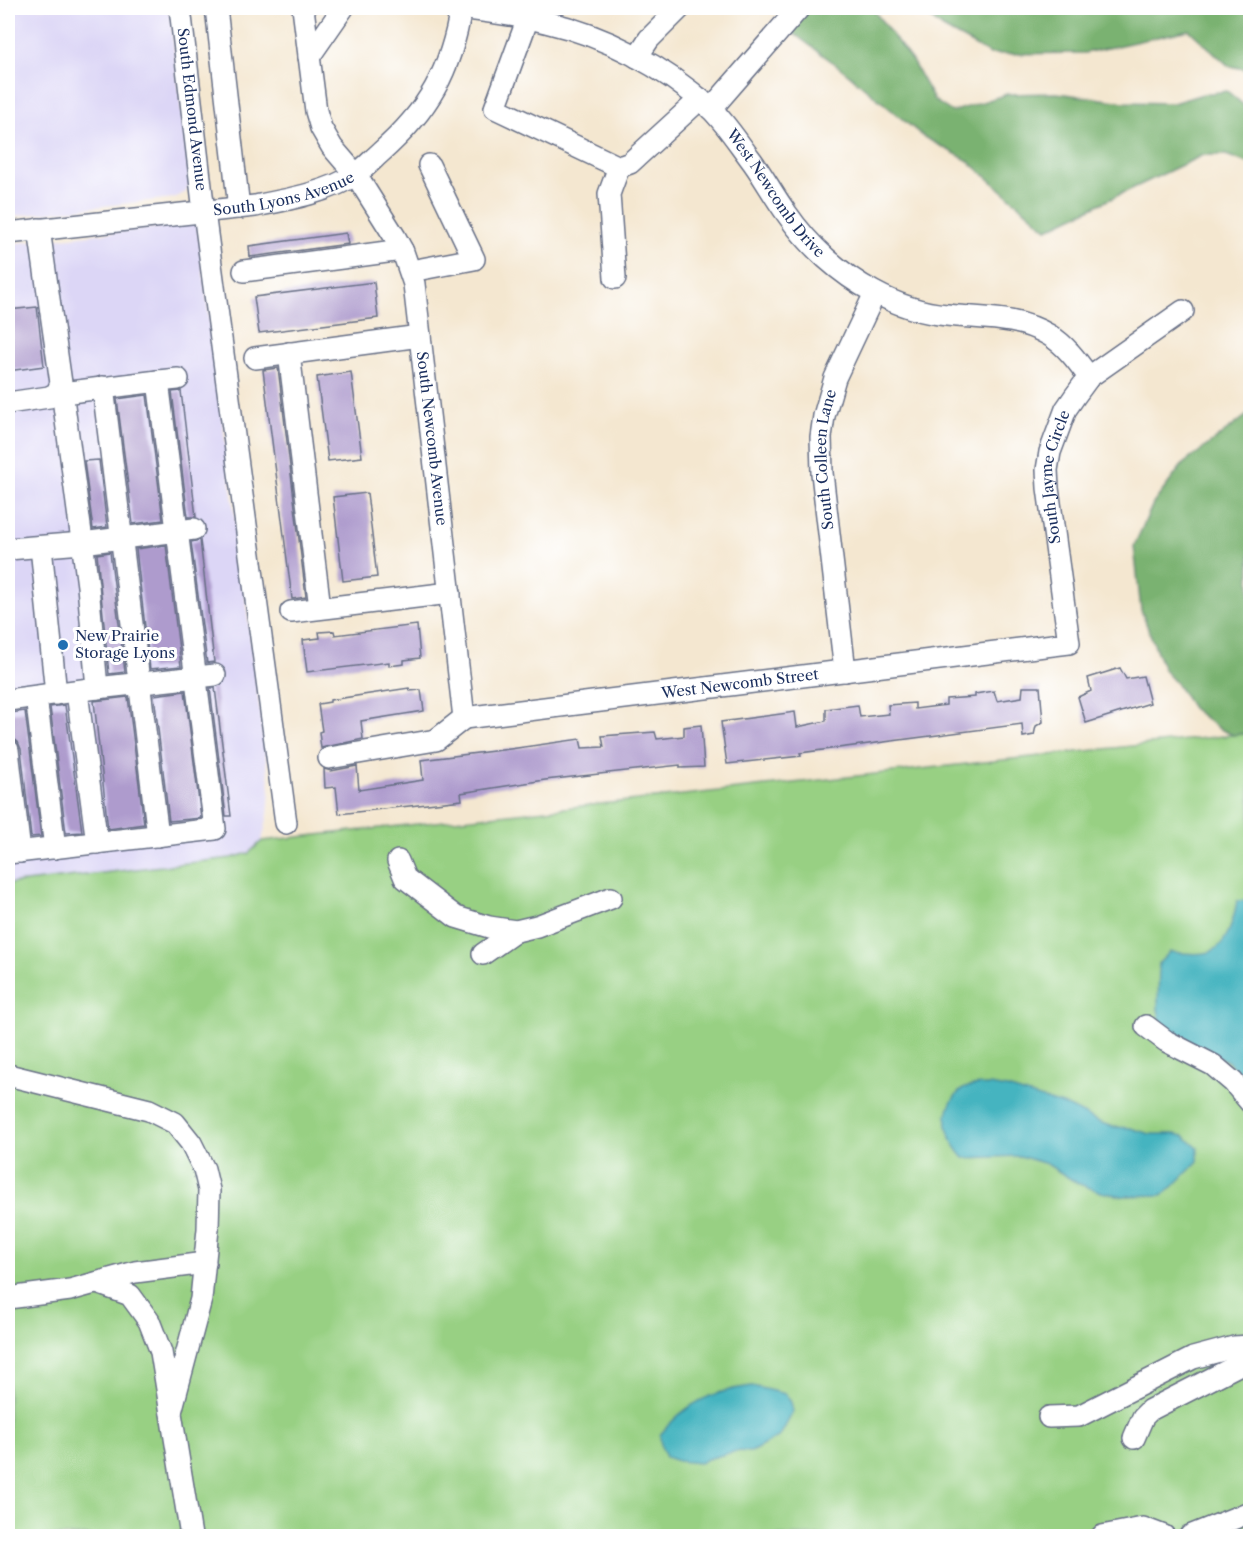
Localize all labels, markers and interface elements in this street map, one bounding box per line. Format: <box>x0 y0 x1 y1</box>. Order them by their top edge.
street label: South Edmond Avenue <box>173 27 211 192</box>
street label: West Newcomb Drive <box>722 124 829 261</box>
street label: South Lyons Avenue <box>212 167 358 220</box>
street label: South Newcomb Avenue <box>413 350 452 527</box>
street label: South Colleen Lane <box>811 387 840 531</box>
street label: South Jayme Circle <box>1037 407 1074 545</box>
place label: New Prairie Storage Lyons <box>75 626 175 662</box>
marker: New Prairie Storage Lyons <box>56 638 70 652</box>
street label: West Newcomb Street <box>659 664 820 703</box>

